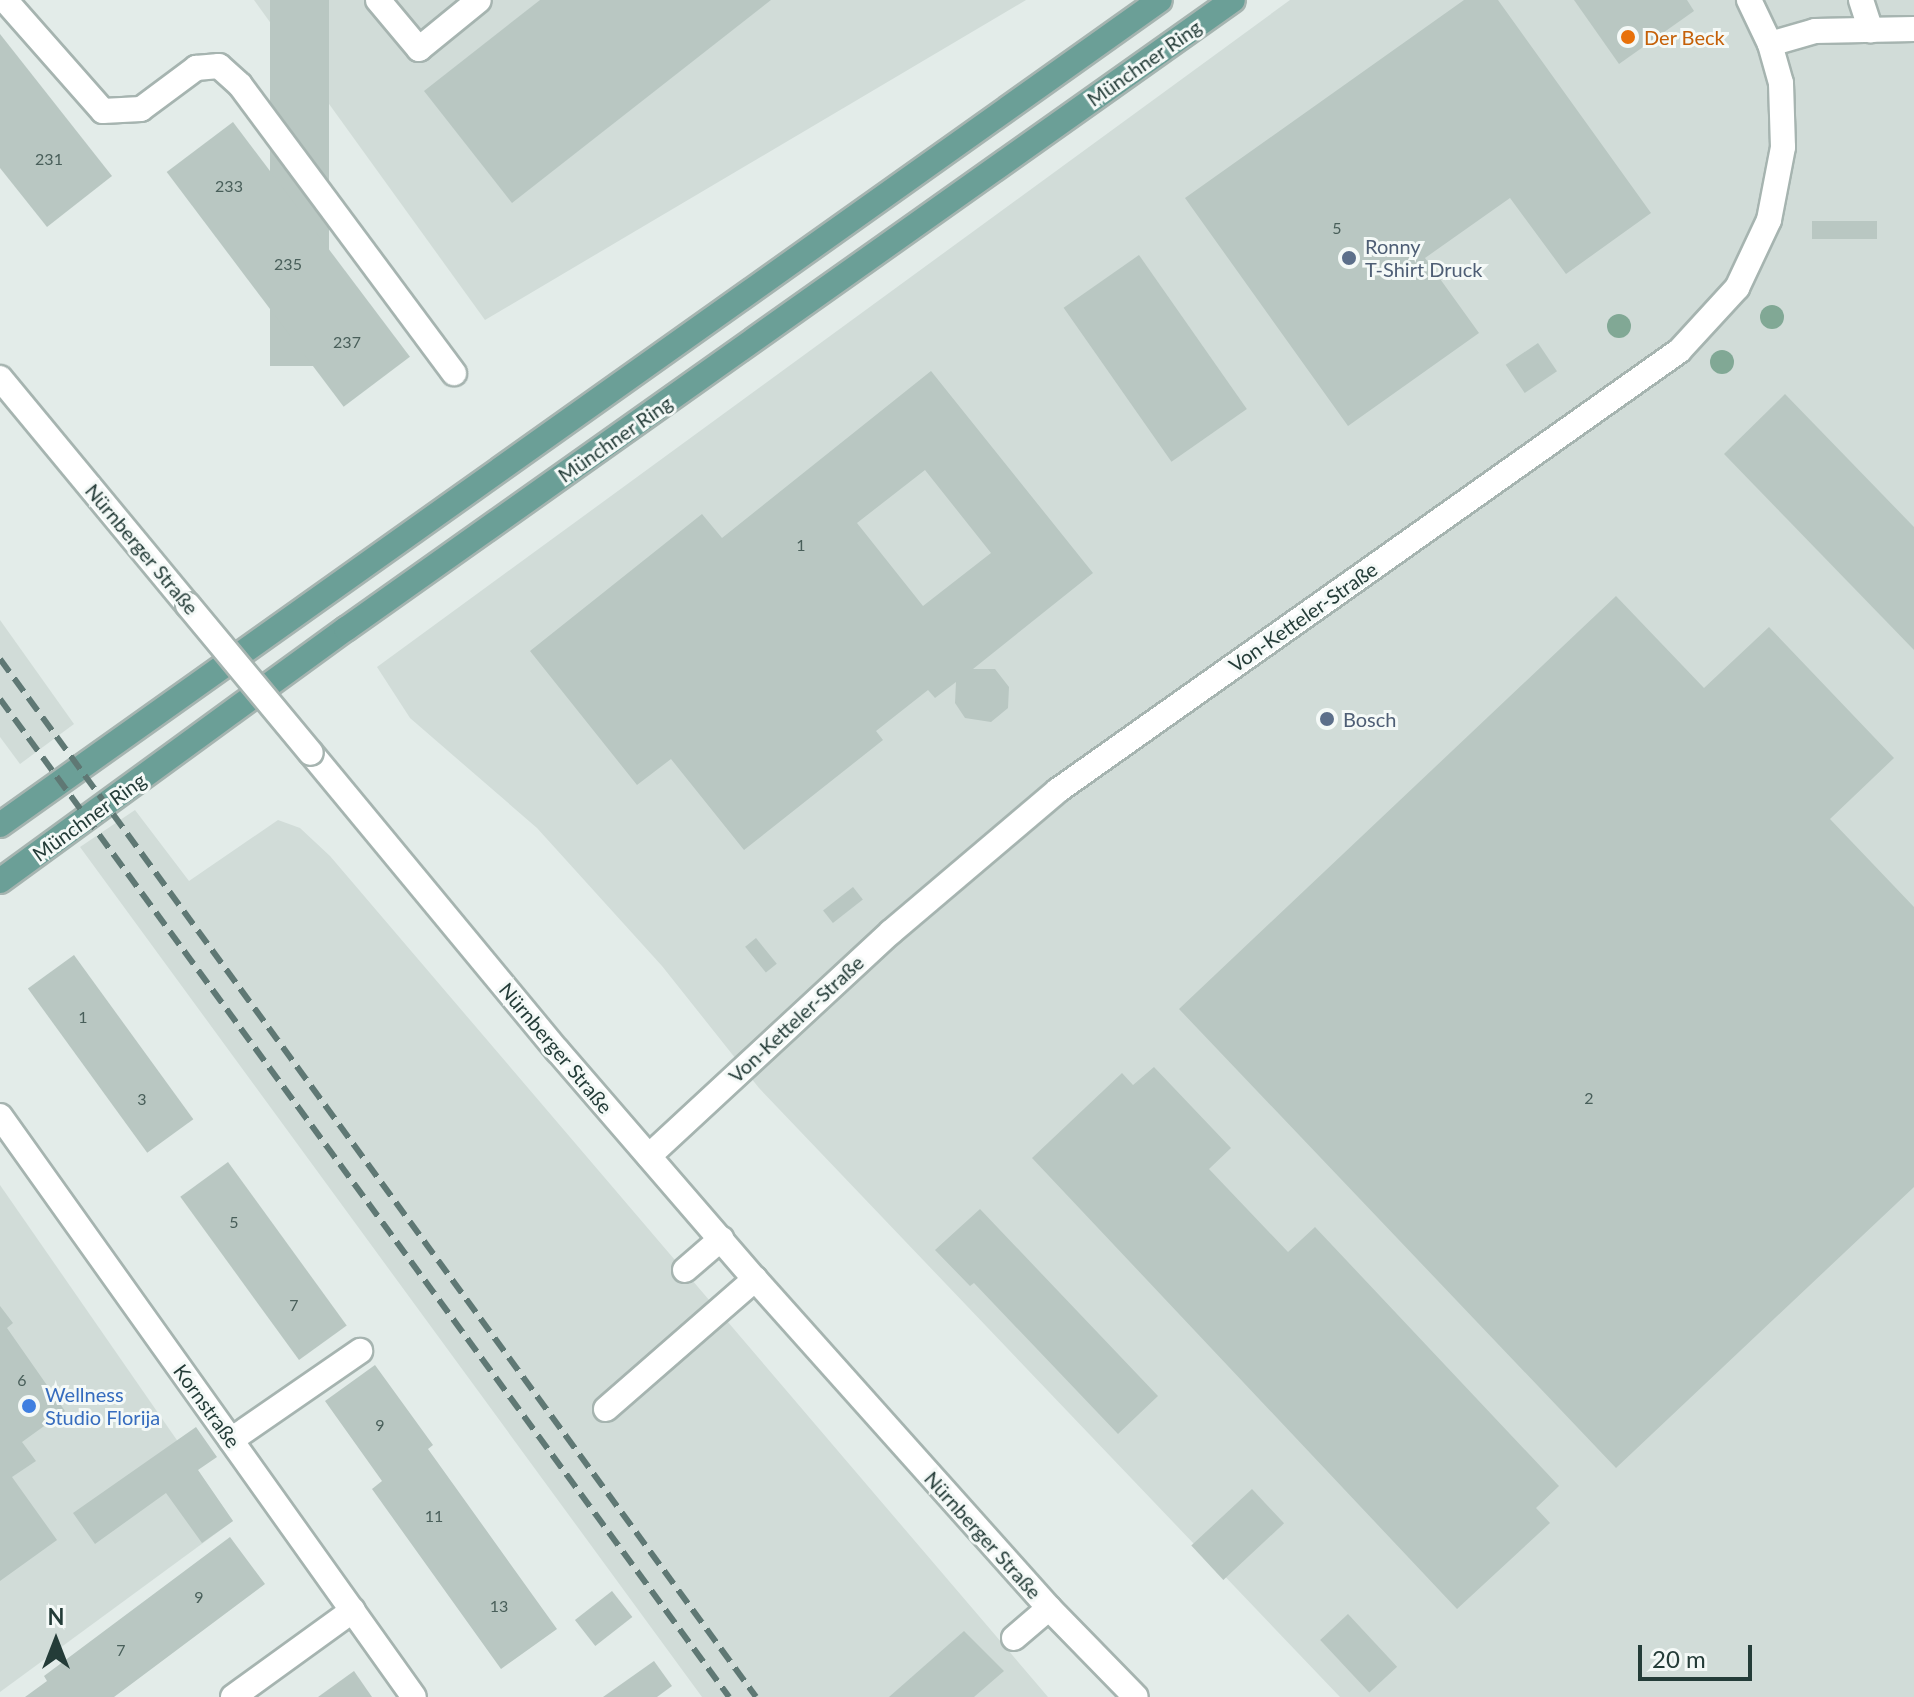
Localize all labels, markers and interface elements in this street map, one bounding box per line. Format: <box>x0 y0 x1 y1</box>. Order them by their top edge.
street label: Münchner Ring <box>1082 15 1206 111</box>
place label: Der Beck <box>1644 25 1725 49</box>
marker: Der Beck <box>1619 28 1637 46</box>
house number: 231 <box>35 149 63 169</box>
house number: 233 <box>215 176 243 196</box>
house number: 5 <box>1332 218 1342 238</box>
place label: Ronny T-Shirt Druck <box>1365 234 1482 281</box>
marker: Ronny T-Shirt Druck <box>1340 249 1358 267</box>
house number: 235 <box>274 254 302 274</box>
house number: 237 <box>333 332 361 352</box>
street label: Münchner Ring <box>553 391 677 487</box>
street label: Nürnberger Straße <box>80 479 204 619</box>
house number: 1 <box>796 535 806 555</box>
street label: Von-Ketteler-Straße <box>1224 557 1382 677</box>
place label: Bosch <box>1343 707 1396 731</box>
marker: Bosch <box>1318 710 1336 728</box>
street label: Münchner Ring <box>28 768 150 866</box>
street label: Von-Ketteler-Straße <box>724 950 868 1088</box>
street label: Nürnberger Straße <box>494 978 618 1118</box>
house number: 1 <box>78 1007 88 1027</box>
house number: 2 <box>1584 1088 1594 1108</box>
house number: 3 <box>137 1089 147 1109</box>
house number: 5 <box>229 1212 239 1232</box>
house number: 7 <box>289 1295 299 1315</box>
street label: Kornstraße <box>169 1360 245 1452</box>
house number: 6 <box>17 1370 27 1390</box>
place label: Wellness Studio Florija <box>45 1382 160 1429</box>
marker: Wellness Studio Florija <box>20 1397 38 1415</box>
house number: 9 <box>375 1415 385 1435</box>
street label: Nürnberger Straße <box>919 1466 1047 1604</box>
house number: 11 <box>425 1506 443 1526</box>
house number: 9 <box>194 1587 204 1607</box>
house number: 13 <box>490 1596 508 1616</box>
north arrow <box>16 1601 96 1681</box>
text: N <box>48 1603 64 1630</box>
scale bar <box>1642 1629 1756 1679</box>
house number: 7 <box>116 1640 126 1660</box>
text: 20 m <box>1652 1644 1706 1673</box>

